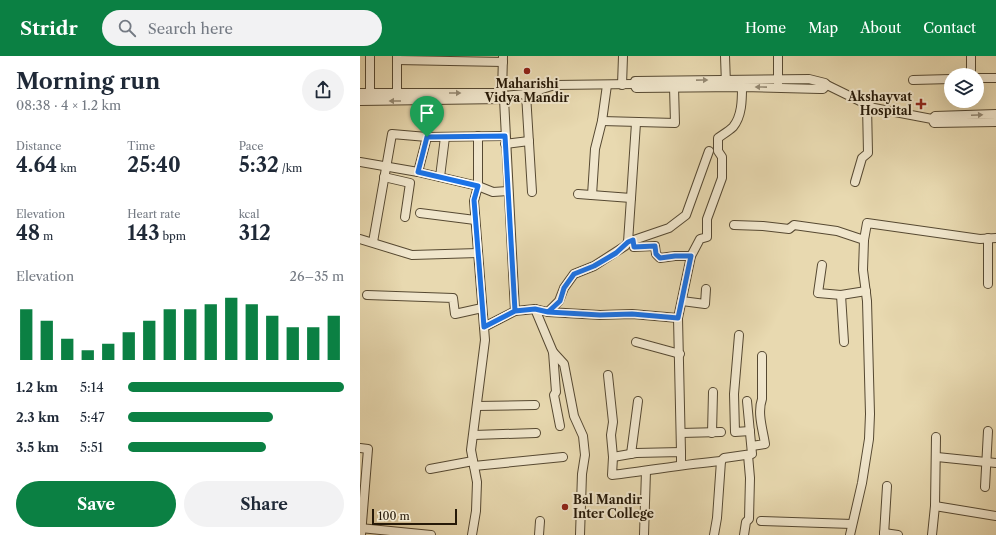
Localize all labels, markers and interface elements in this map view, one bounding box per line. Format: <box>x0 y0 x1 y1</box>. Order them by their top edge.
search box <box>102 10 382 46</box>
text: Stridr <box>20 17 78 40</box>
icon: search <box>116 17 138 39</box>
text: Search here <box>148 19 233 38</box>
text: Home <box>745 19 786 37</box>
text: Map <box>808 19 838 37</box>
text: About <box>860 19 901 37</box>
text: Contact <box>923 19 976 37</box>
marker: Maharishi Vidya Mandir <box>522 66 532 76</box>
text: Morning run <box>16 68 160 95</box>
map controls <box>944 68 984 108</box>
button: layers <box>944 68 984 108</box>
button: share <box>302 69 344 111</box>
place label: Maharishi Vidya Mandir <box>484 76 569 105</box>
one-way arrow <box>696 77 709 83</box>
one-way arrow <box>754 84 767 90</box>
place label: Akshayvat Hospital <box>847 89 912 118</box>
one-way arrow <box>449 90 462 96</box>
pin <box>410 96 444 137</box>
text: 08:38 · 4 × 1.2 km <box>16 97 121 113</box>
one-way arrow <box>388 98 401 104</box>
marker: Akshayvat Hospital <box>915 98 927 110</box>
icon: arrive <box>416 102 438 124</box>
one-way arrow <box>971 111 983 118</box>
text: Distance <box>16 139 62 153</box>
text: Time <box>127 139 155 153</box>
text: Pace <box>239 139 264 153</box>
text: 4.64 <box>16 153 57 177</box>
text: 25:40 <box>127 153 181 177</box>
text: 5:32 <box>239 153 279 177</box>
text: km <box>57 161 77 175</box>
text: /km <box>279 161 302 175</box>
text: Elevation <box>16 207 65 221</box>
text: Heart rate <box>127 207 180 221</box>
text: kcal <box>239 207 259 221</box>
text: 48 <box>16 221 40 245</box>
text: 143 <box>127 221 159 245</box>
text: 312 <box>239 221 271 245</box>
text: m <box>40 229 53 243</box>
text: bpm <box>159 229 186 243</box>
text: Elevation <box>16 268 74 284</box>
text: 26–35 m <box>289 268 344 284</box>
text: 1.2 km <box>16 379 58 395</box>
text: 5:14 <box>80 379 104 395</box>
text: 2.3 km <box>16 409 59 425</box>
text: 5:47 <box>80 409 105 425</box>
text: 3.5 km <box>16 439 59 455</box>
text: 5:51 <box>80 439 103 455</box>
button: Save <box>16 481 176 527</box>
button: Share <box>184 481 344 527</box>
place label: Bal Mandir Inter College <box>573 492 654 521</box>
marker: Bal Mandir Inter College <box>560 502 570 512</box>
scale bar <box>372 507 457 526</box>
text: 100 m <box>378 509 410 523</box>

